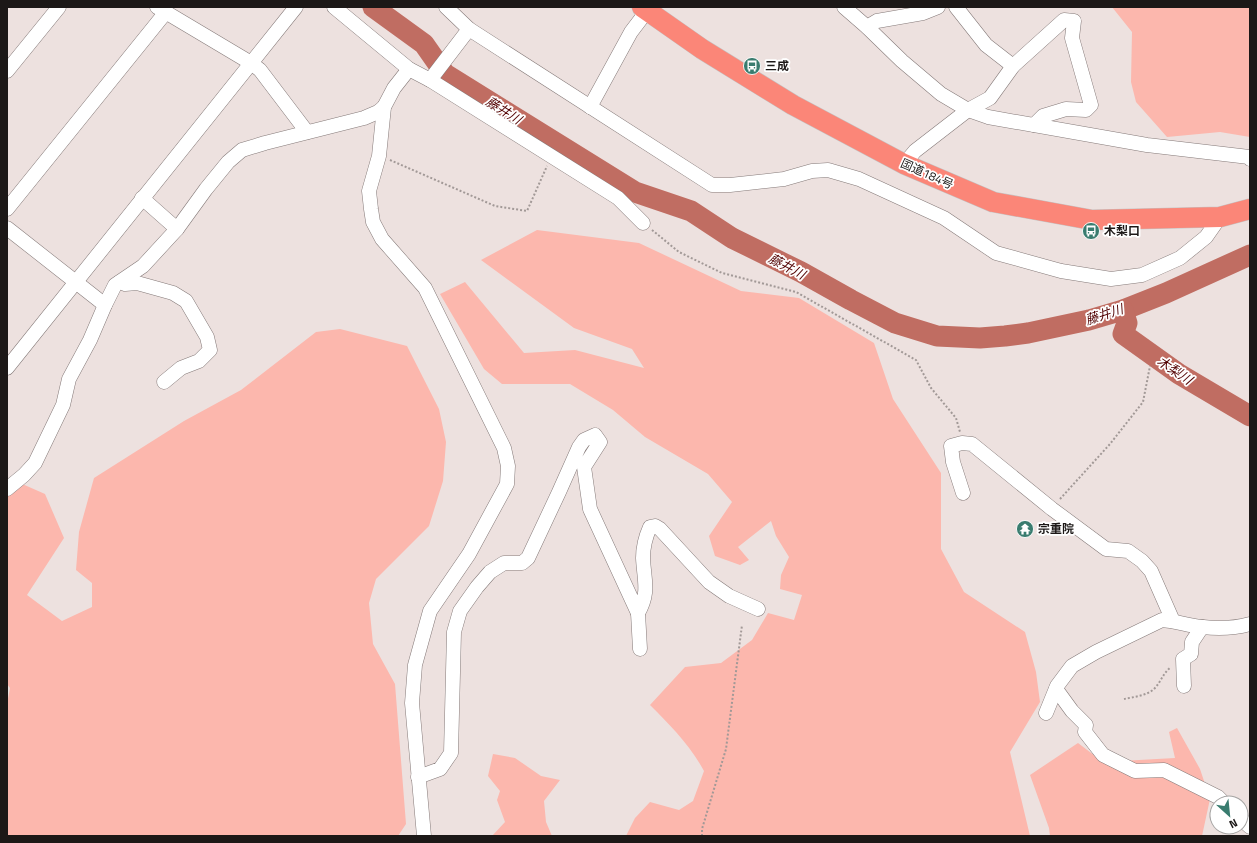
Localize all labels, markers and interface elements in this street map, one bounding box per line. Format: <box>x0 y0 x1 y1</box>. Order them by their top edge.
bus stop icon: 三成 <box>742 56 762 76</box>
place label: 三成 <box>765 56 789 75</box>
water label: 藤井川 <box>482 91 528 130</box>
street label: 国道184号 <box>898 153 957 194</box>
bus stop icon: 木梨口 <box>1081 221 1101 241</box>
place label: 木梨口 <box>1104 221 1140 240</box>
water label: 藤井川 <box>765 248 811 285</box>
water label: 藤井川 <box>1082 298 1128 330</box>
water label: 木梨川 <box>1153 351 1198 390</box>
temple icon: 宗重院 <box>1015 519 1035 539</box>
place label: 宗重院 <box>1038 519 1074 538</box>
north arrow <box>1209 795 1249 835</box>
text: N <box>1227 815 1241 833</box>

